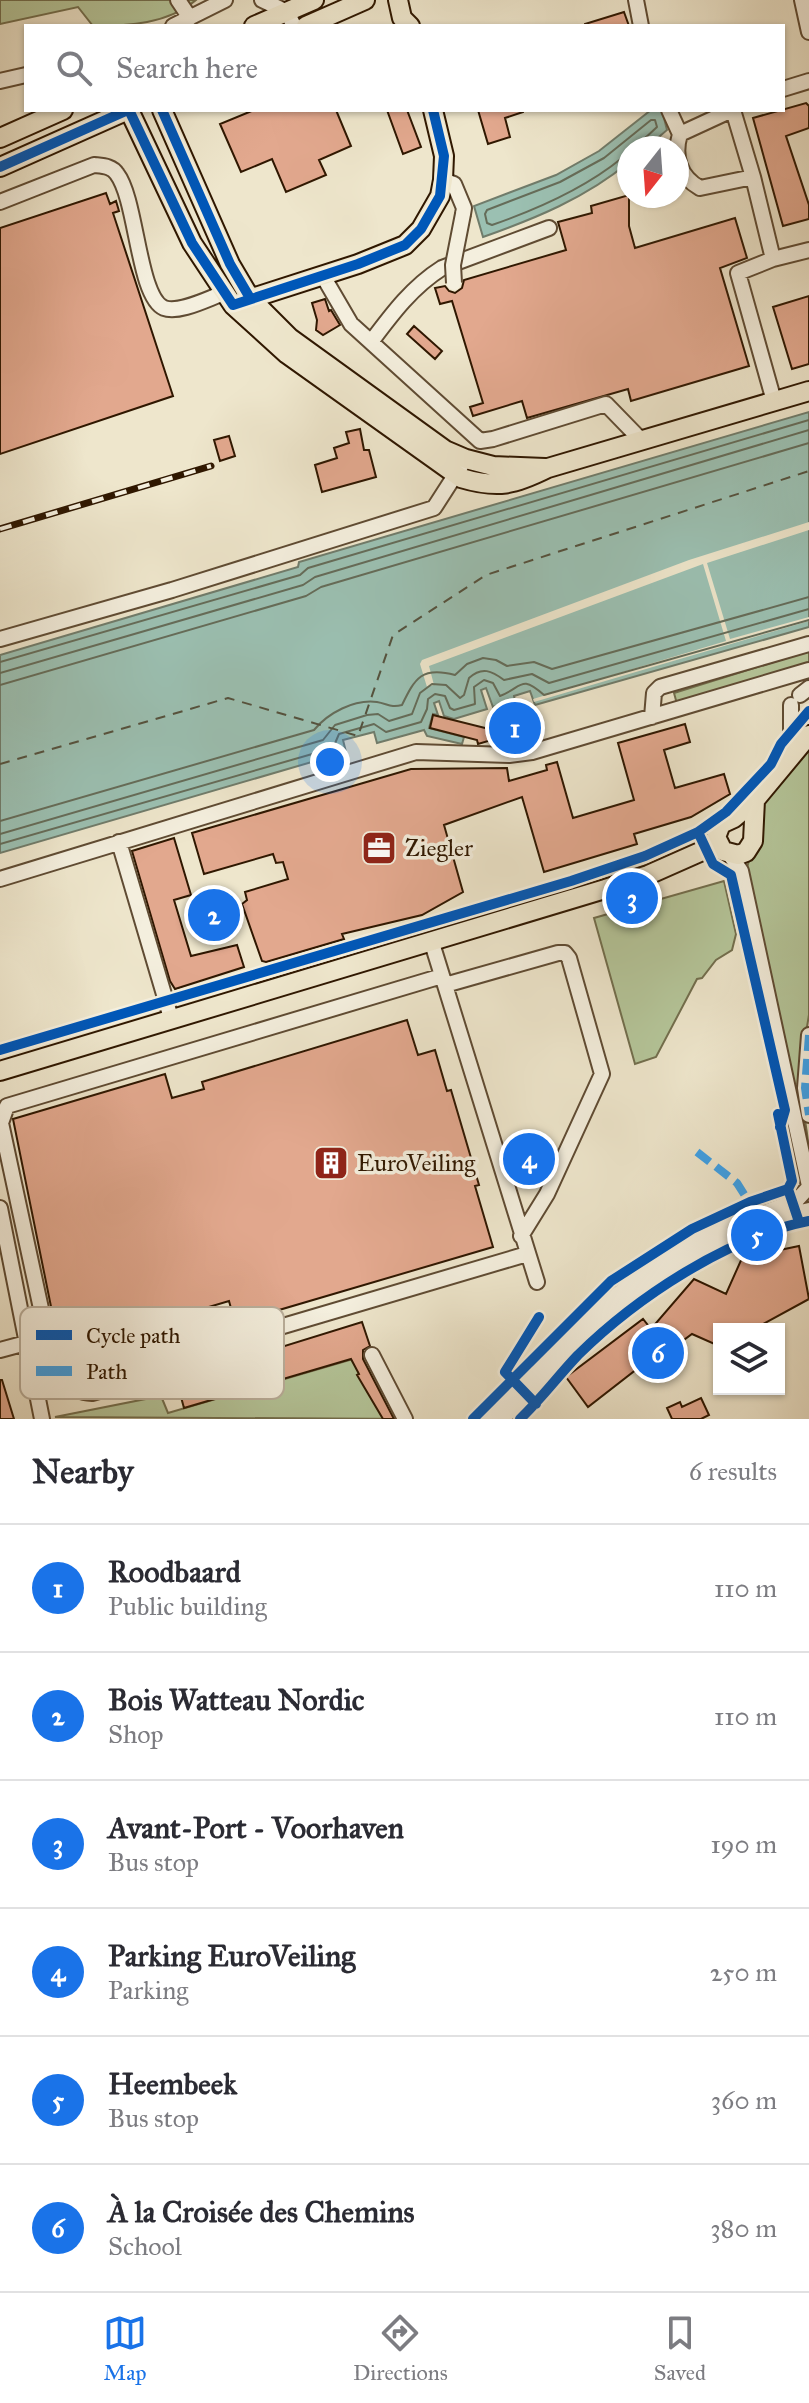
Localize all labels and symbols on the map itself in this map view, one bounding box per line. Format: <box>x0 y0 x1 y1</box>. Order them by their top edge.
north arrow <box>617 136 689 208</box>
pin: 1 <box>489 698 541 758</box>
your location <box>310 742 350 782</box>
office icon: Ziegler <box>360 829 398 867</box>
place label: Ziegler <box>405 833 473 863</box>
pin: 3 <box>606 868 658 928</box>
pin: 2 <box>188 885 240 945</box>
pin: 4 <box>503 1129 555 1189</box>
building icon: EuroVeiling <box>312 1144 350 1182</box>
place label: EuroVeiling <box>357 1148 476 1178</box>
pin: 5 <box>731 1205 783 1265</box>
legend <box>20 1307 284 1399</box>
text: Cycle path <box>86 1322 181 1349</box>
pin: 6 <box>632 1323 684 1383</box>
text: Path <box>86 1358 128 1385</box>

